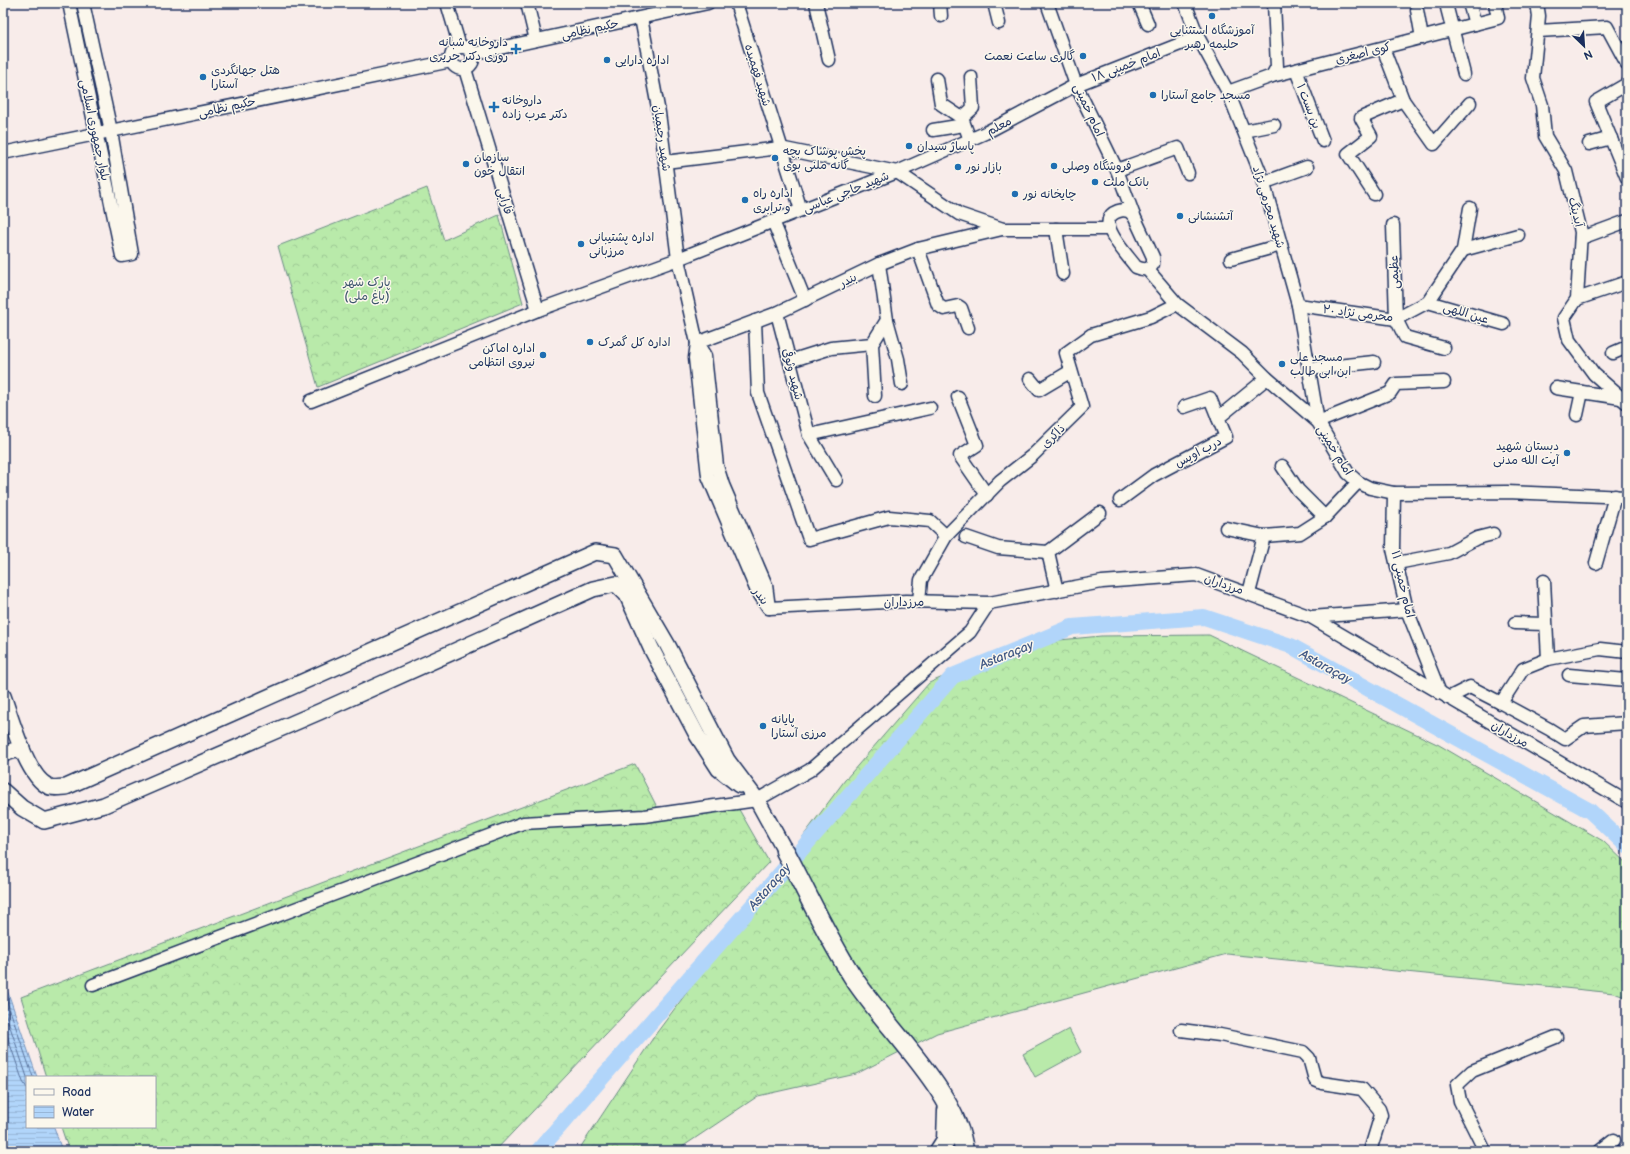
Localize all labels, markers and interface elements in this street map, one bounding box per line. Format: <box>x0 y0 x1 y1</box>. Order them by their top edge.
marker: آموزشگاه استثنایی حلیمه رهبر <box>1207 11 1217 21</box>
street label: حکیم نظامی <box>560 16 620 44</box>
place label: آموزشگاه استثنایی حلیمه رهبر <box>1170 23 1255 52</box>
north arrow <box>1564 26 1604 66</box>
place label: داروخانه شبانه روزی دکتر حریری <box>429 35 508 64</box>
street label: کوی اصغری <box>1334 39 1392 68</box>
street label: شهید فهمیده <box>741 42 774 108</box>
marker: داروخانه شبانه روزی دکتر حریری <box>511 44 521 54</box>
street label: امام خمینی ۱۸ <box>1090 45 1163 86</box>
text: N <box>1582 47 1595 62</box>
place label: گالری ساعت نعمت <box>984 49 1075 64</box>
marker: گالری ساعت نعمت <box>1078 51 1088 61</box>
place label: اداره دارایی <box>615 53 669 68</box>
marker: اداره دارایی <box>602 55 612 65</box>
place label: هتل جهانگردى آستارا <box>211 63 280 92</box>
marker: هتل جهانگردى آستارا <box>198 72 208 82</box>
street label: بلوار جمهوری اسلامی <box>76 78 113 182</box>
street label: امام خمینی <box>1069 81 1107 139</box>
street label: بن بست ۱ <box>1293 82 1324 131</box>
place label: مسجد جامع آستارا <box>1161 88 1251 104</box>
marker: مسجد جامع آستارا <box>1148 90 1158 100</box>
place label: داروخانه دکتر عرب زاده <box>502 93 567 122</box>
street label: حکیم نظامی <box>197 94 257 122</box>
marker: داروخانه دکتر عرب زاده <box>489 102 499 112</box>
street label: شهید رحیمیان <box>649 104 674 172</box>
street label: معلم <box>984 114 1015 140</box>
place label: پاساژ سیدان <box>917 139 974 154</box>
marker: پاساژ سیدان <box>904 141 914 151</box>
place label: پخش پوشاک بچه گانه ملنی بوی <box>783 144 866 173</box>
place label: سازمان انتقال خون <box>474 150 525 179</box>
marker: پخش پوشاک بچه گانه ملنی بوی <box>770 153 780 163</box>
marker: سازمان انتقال خون <box>461 159 471 169</box>
place label: فروشگاه وصلی <box>1062 159 1132 174</box>
place label: بازار نور <box>965 160 1002 175</box>
marker: فروشگاه وصلی <box>1049 161 1059 171</box>
marker: بازار نور <box>953 162 963 172</box>
street label: شهید محرمی نژاد <box>1249 164 1288 250</box>
street label: شهید حاجی عباسی <box>801 168 891 217</box>
place label: بانک ملت <box>1103 175 1149 190</box>
marker: بانک ملت <box>1090 177 1100 187</box>
street label: فارابی <box>493 186 516 217</box>
place label: اداره راه و ترابری <box>753 186 793 215</box>
place label: چایخانه نور <box>1022 187 1076 202</box>
marker: چایخانه نور <box>1010 189 1020 199</box>
marker: اداره راه و ترابری <box>740 195 750 205</box>
street label: آبدینگ <box>1565 196 1587 230</box>
place label: آتشنشانی <box>1188 209 1234 224</box>
marker: آتشنشانی <box>1175 211 1185 221</box>
place label: اداره پشتیبانی مرزبانی <box>589 230 654 259</box>
marker: اداره پشتیبانی مرزبانی <box>576 239 586 249</box>
street label: عظیمی <box>1386 255 1403 289</box>
street label: بندر <box>836 270 859 292</box>
park label: پارک شهر (باغ ملی) <box>342 275 391 305</box>
street label: عین اللهی <box>1441 299 1490 327</box>
street label: محرمی نژاد ۲۰ <box>1322 302 1394 325</box>
place label: اداره کل گمرک <box>598 335 671 350</box>
marker: اداره کل گمرک <box>585 337 595 347</box>
place label: اداره اماکن نیروی انتظامی <box>469 341 535 370</box>
street label: شهید وثوقی <box>779 347 806 401</box>
marker: اداره اماکن نیروی انتظامی <box>538 350 548 360</box>
place label: مسجد علی ابن ابی طالب <box>1290 350 1351 379</box>
marker: مسجد علی ابن ابی طالب <box>1277 359 1287 369</box>
street label: ذاکری <box>1038 421 1069 452</box>
street label: امام خمینی <box>1312 422 1356 479</box>
street label: درب اویس <box>1172 434 1224 471</box>
place label: دبستان شهید آیت الله مدنی <box>1493 439 1560 468</box>
marker: دبستان شهید آیت الله مدنی <box>1562 448 1572 458</box>
street label: امام خمینی ۱۱ <box>1387 549 1418 619</box>
street label: مرزداران <box>1202 571 1245 598</box>
street label: بندر <box>749 584 772 608</box>
street label: مرزداران <box>884 595 924 610</box>
water label: Astaraçay <box>976 636 1037 673</box>
water label: Astaraçay <box>1296 646 1355 688</box>
place label: پایانه مرزی آستارا <box>771 712 827 741</box>
street label: مرزداران <box>1488 718 1531 751</box>
marker: پایانه مرزی آستارا <box>758 721 768 731</box>
water label: Astaraçay <box>744 859 795 914</box>
legend <box>26 1076 156 1128</box>
text: Road <box>62 1085 91 1100</box>
text: Water <box>62 1105 94 1120</box>

